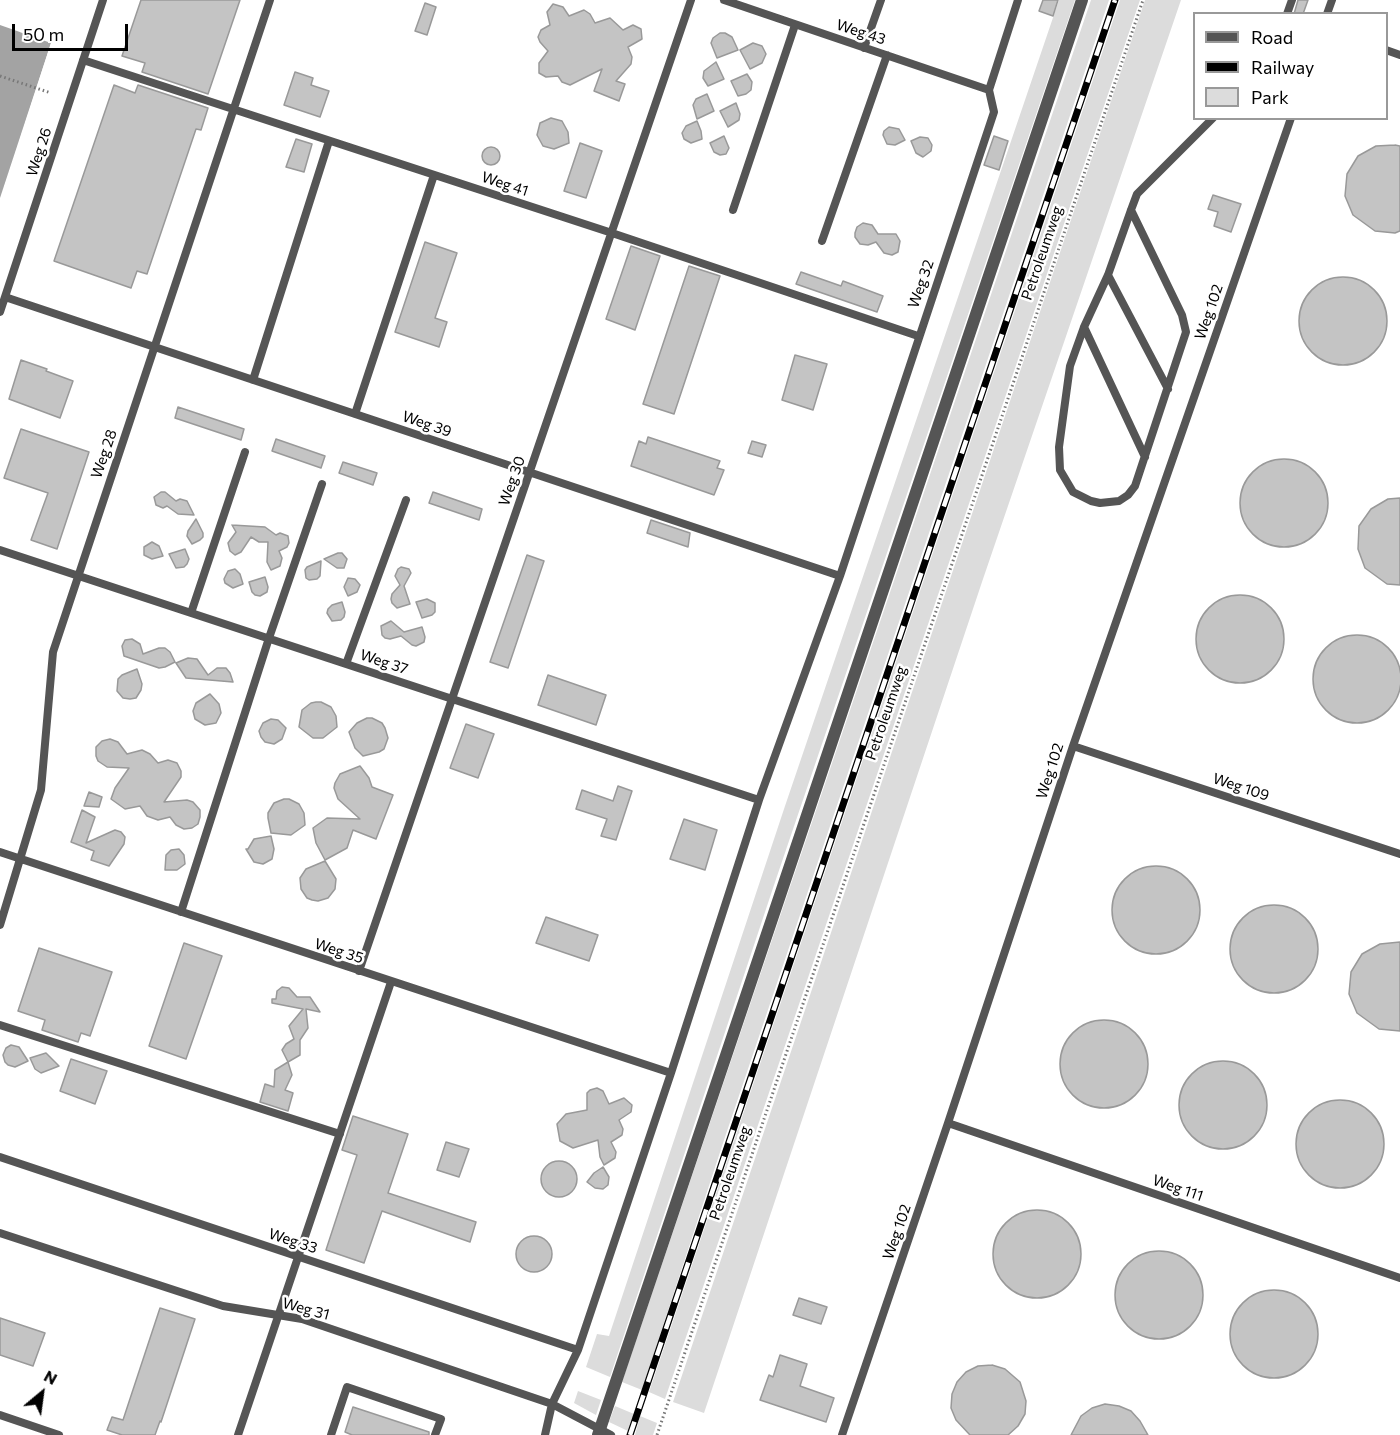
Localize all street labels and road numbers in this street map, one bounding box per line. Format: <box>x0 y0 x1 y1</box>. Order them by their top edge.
street label: Weg 43 <box>834 16 888 48</box>
street label: Weg 26 <box>23 125 55 179</box>
street label: Weg 41 <box>479 168 531 200</box>
street label: Petroleumweg <box>1017 203 1067 303</box>
street label: Weg 32 <box>904 257 938 311</box>
street label: Weg 102 <box>1191 282 1227 342</box>
street label: Weg 39 <box>400 407 454 441</box>
street label: Weg 28 <box>87 427 121 481</box>
street label: Weg 30 <box>495 454 529 508</box>
street label: Weg 37 <box>358 646 410 678</box>
street label: Petroleumweg <box>861 663 911 763</box>
street label: Weg 102 <box>1033 741 1067 801</box>
street label: Weg 109 <box>1210 769 1272 805</box>
street label: Weg 35 <box>312 935 366 967</box>
street label: Petroleumweg <box>705 1123 755 1223</box>
street label: Weg 111 <box>1150 1171 1206 1205</box>
street label: Weg 102 <box>879 1202 915 1262</box>
street label: Weg 33 <box>266 1225 320 1257</box>
street label: Weg 31 <box>280 1294 332 1324</box>

